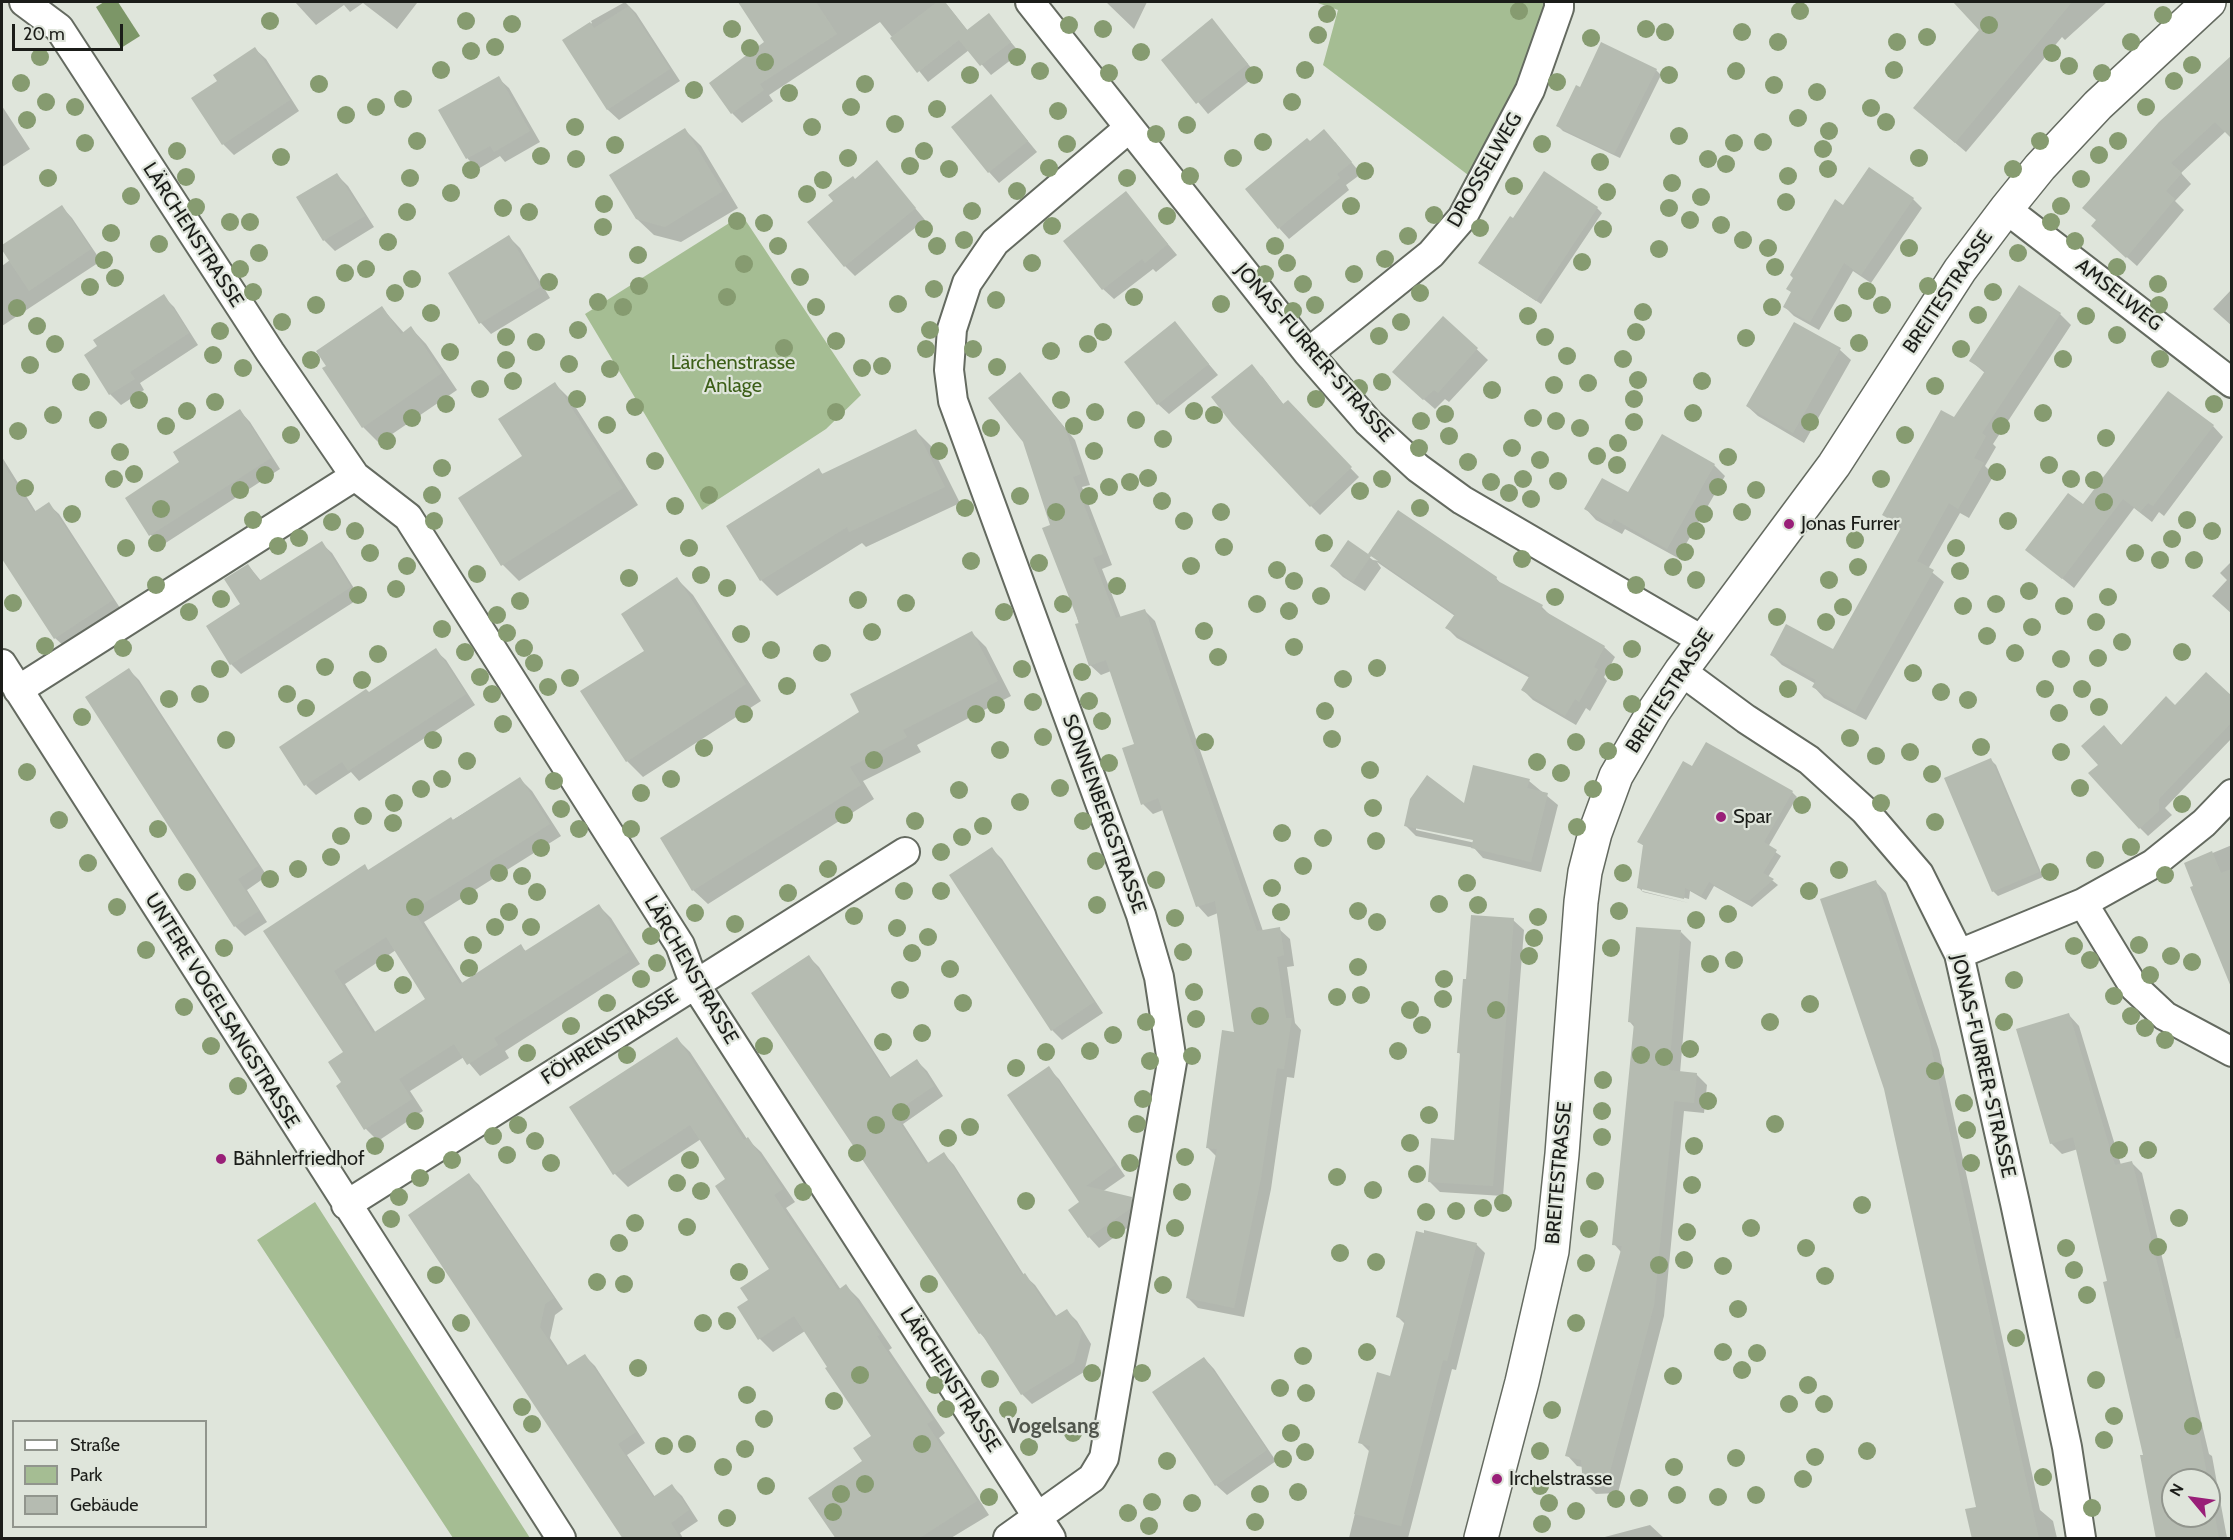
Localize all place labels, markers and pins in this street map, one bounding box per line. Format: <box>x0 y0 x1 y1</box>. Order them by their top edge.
place label: Jonas Furrer <box>1801 512 1899 536</box>
marker: Jonas Furrer <box>1782 517 1796 531</box>
place label: Spar <box>1733 805 1772 829</box>
marker: Spar <box>1714 810 1728 824</box>
place label: Bähnlerfriedhof <box>233 1147 365 1171</box>
marker: Bähnlerfriedhof <box>214 1152 228 1166</box>
place label: Irchelstrasse <box>1509 1467 1612 1491</box>
marker: Irchelstrasse <box>1490 1472 1504 1486</box>

